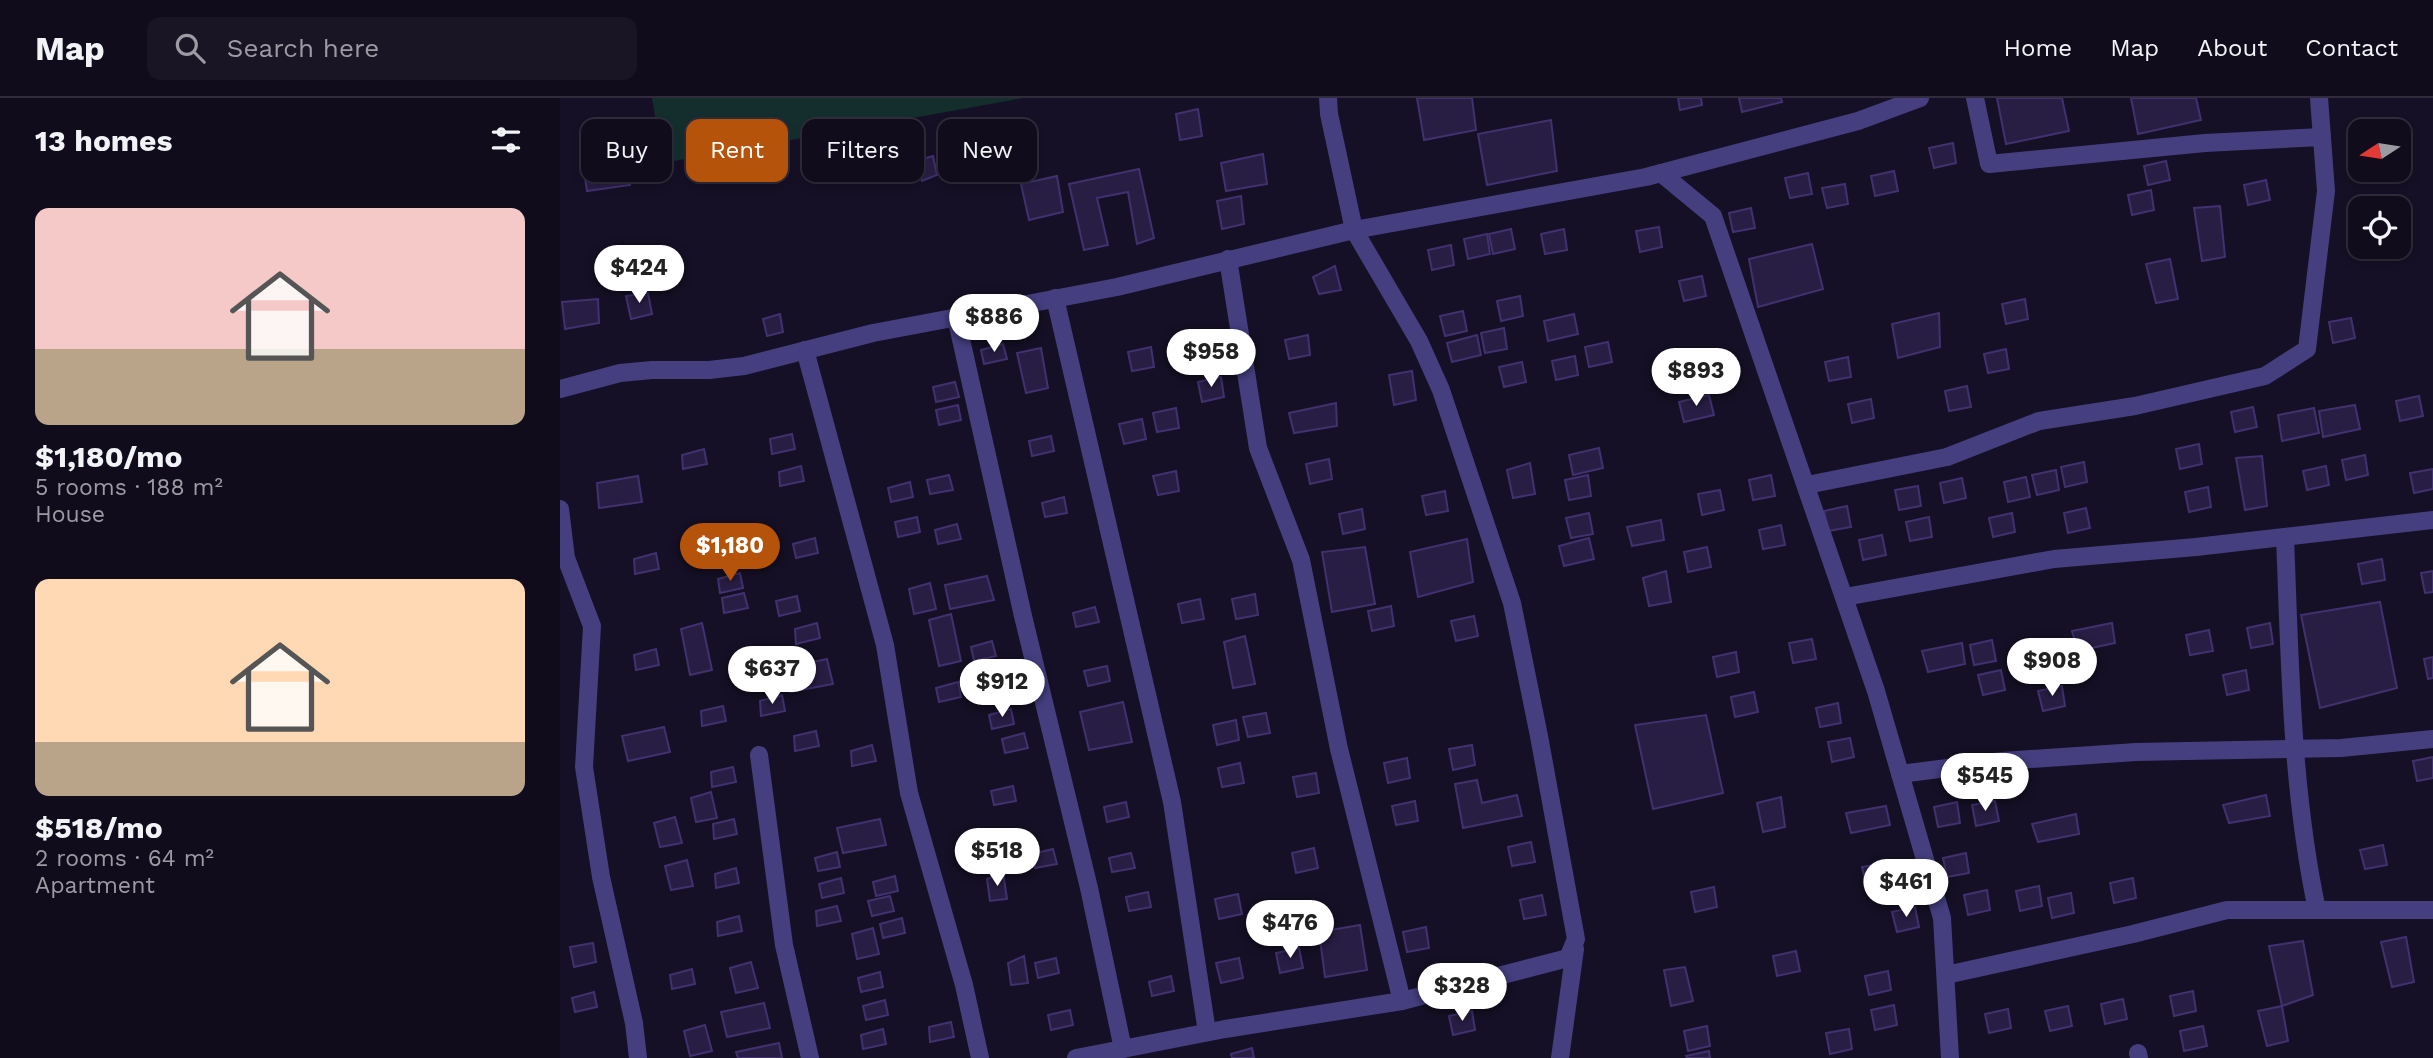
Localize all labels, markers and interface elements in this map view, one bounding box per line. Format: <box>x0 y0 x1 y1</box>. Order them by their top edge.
search box <box>147 17 637 80</box>
text: Map <box>35 29 105 68</box>
icon: search <box>171 29 209 67</box>
text: Search here <box>227 33 379 63</box>
text: Home <box>2004 34 2072 62</box>
text: Map <box>2110 34 2159 62</box>
text: About <box>2197 34 2267 62</box>
text: Contact <box>2305 34 2398 62</box>
chip: Buy <box>581 119 672 182</box>
chip: Rent <box>686 119 788 182</box>
chip: Filters <box>802 119 924 182</box>
chip: New <box>938 119 1037 182</box>
north arrow <box>2348 119 2412 182</box>
map controls <box>2348 119 2411 259</box>
icon: filters <box>487 121 525 159</box>
text: 13 homes <box>35 123 172 158</box>
button: locate <box>2348 196 2411 259</box>
pin: $424 <box>598 246 680 305</box>
icon: home <box>217 253 343 379</box>
text: $424 <box>610 254 668 281</box>
pin: $886 <box>953 294 1035 354</box>
text: $886 <box>965 303 1023 330</box>
pin: $958 <box>1170 330 1252 389</box>
text: $958 <box>1183 338 1239 365</box>
pin: $893 <box>1655 348 1737 408</box>
text: $893 <box>1668 357 1724 384</box>
text: $1,180/mo <box>35 439 182 474</box>
text: 5 rooms · 188 m² <box>35 474 223 501</box>
text: House <box>35 501 105 528</box>
pin: $1,180 <box>673 524 787 583</box>
text: $1,180 <box>696 532 764 559</box>
icon: home <box>217 624 343 750</box>
pin: $908 <box>2011 638 2093 698</box>
pin: $637 <box>731 646 813 706</box>
text: $908 <box>2023 647 2081 674</box>
text: $637 <box>744 655 800 682</box>
pin: $912 <box>961 660 1043 719</box>
text: $912 <box>976 668 1028 695</box>
pin: $545 <box>1944 754 2026 813</box>
text: $545 <box>1957 762 2013 789</box>
text: $518/mo <box>35 810 163 845</box>
pin: $518 <box>956 828 1038 888</box>
text: $518 <box>971 837 1023 864</box>
text: 2 rooms · 64 m² <box>35 845 214 872</box>
pin: $461 <box>1865 860 1947 919</box>
text: $461 <box>1879 868 1933 895</box>
text: Apartment <box>35 872 155 899</box>
pin: $476 <box>1249 900 1331 960</box>
text: $476 <box>1262 909 1318 936</box>
pin: $328 <box>1421 964 1503 1023</box>
text: $328 <box>1434 972 1490 999</box>

